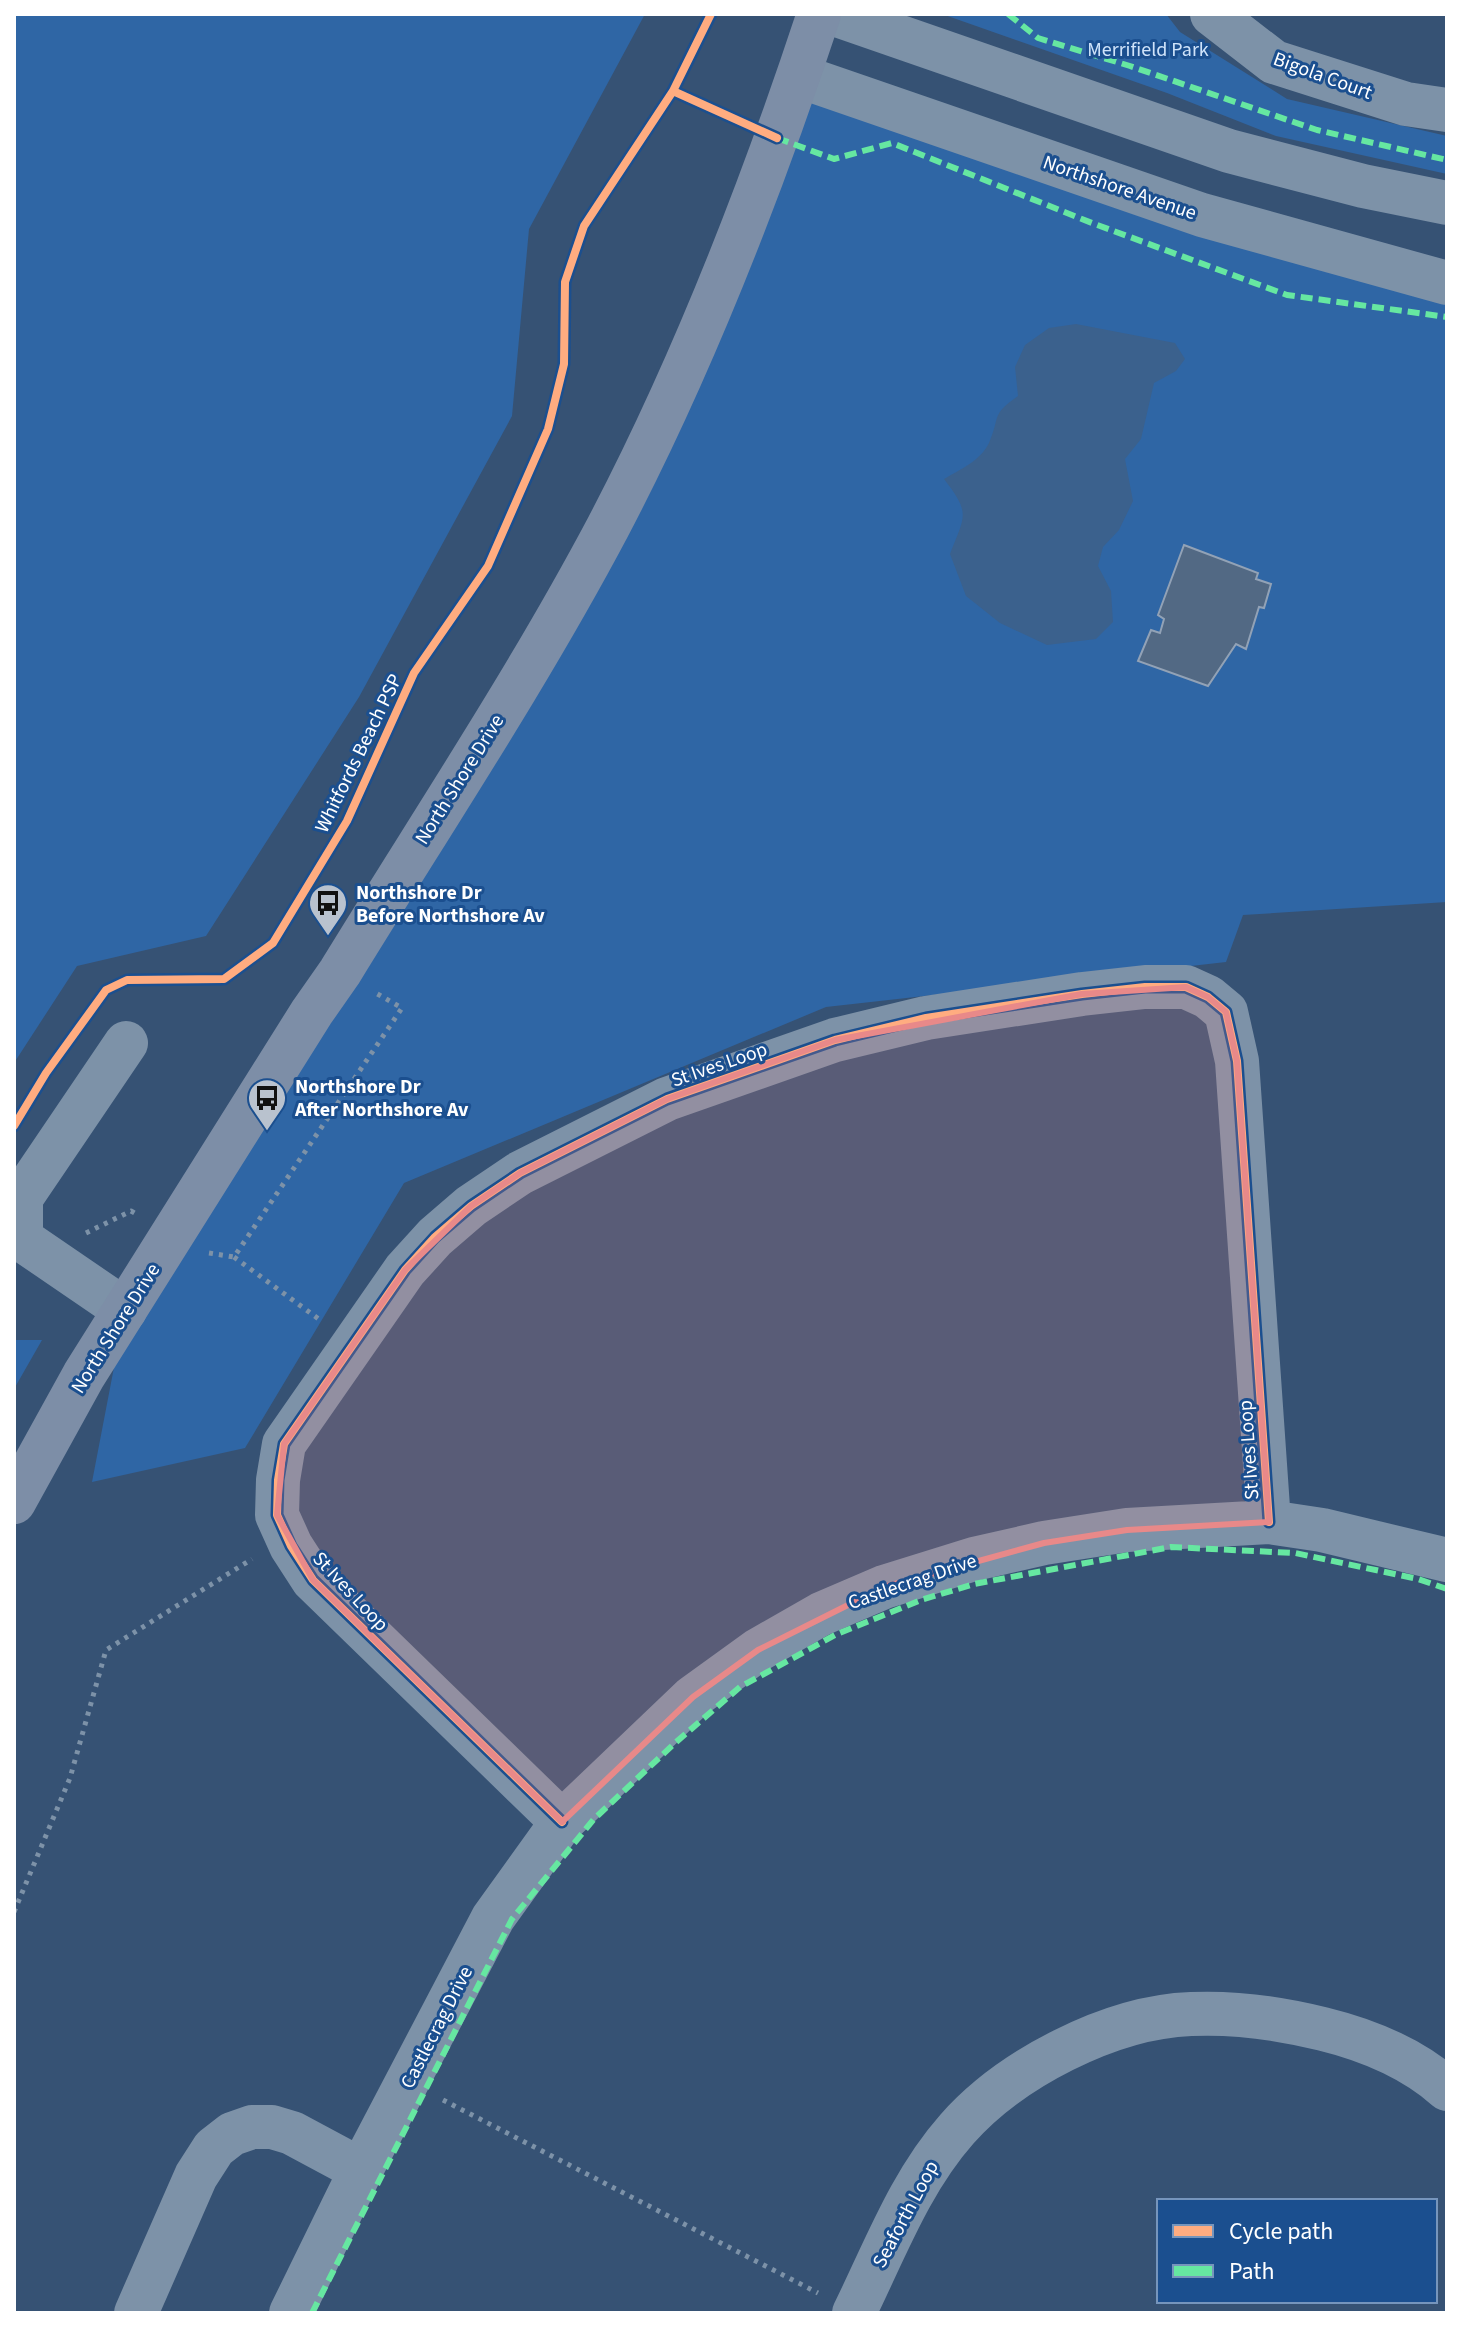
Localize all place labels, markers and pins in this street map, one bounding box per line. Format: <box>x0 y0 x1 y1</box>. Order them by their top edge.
place label: Northshore Dr Before Northshore Av <box>356 879 545 930</box>
bus stop icon: Northshore Dr Before Northshore Av <box>307 882 349 937</box>
place label: Northshore Dr After Northshore Av <box>294 1073 469 1124</box>
bus stop icon: Northshore Dr After Northshore Av <box>246 1077 288 1132</box>

